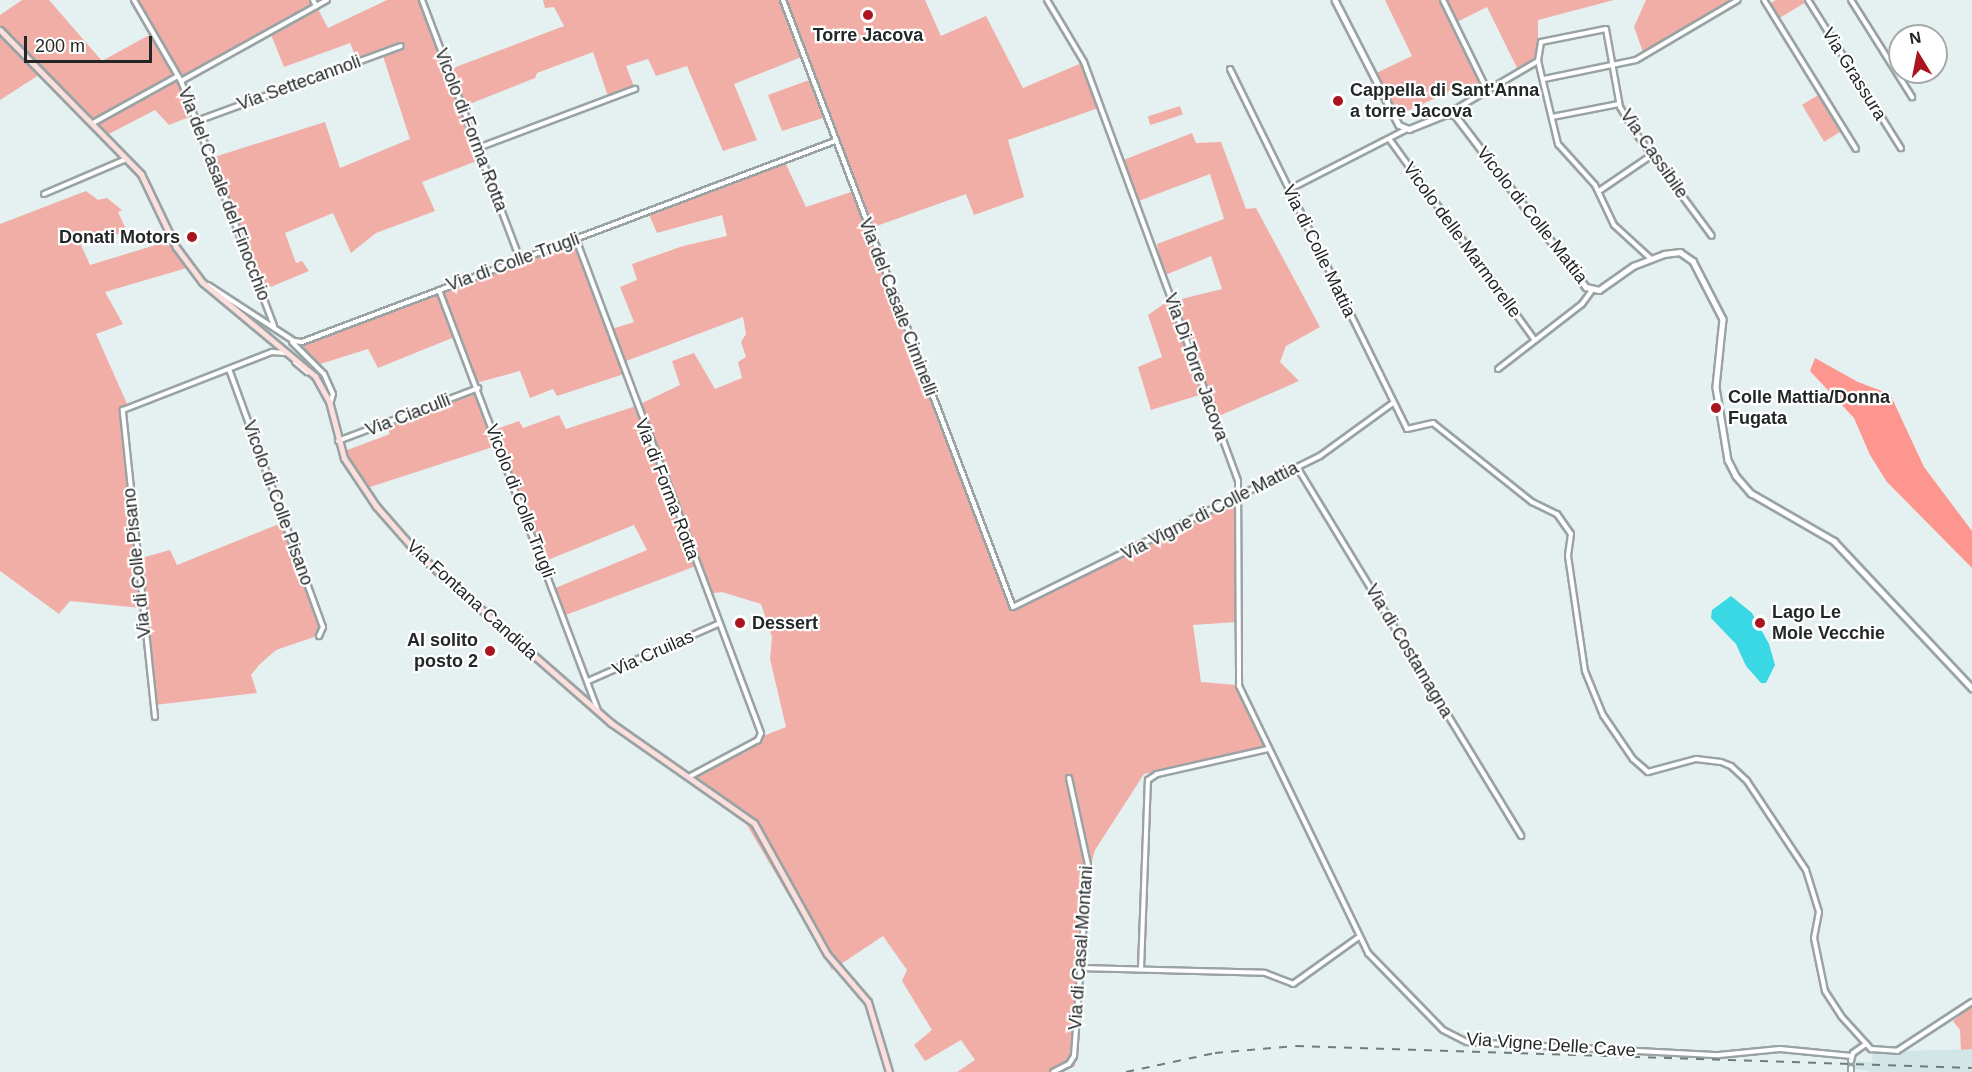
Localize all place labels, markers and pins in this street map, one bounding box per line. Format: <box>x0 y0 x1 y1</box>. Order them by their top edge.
marker: Torre Jacova <box>861 8 875 22</box>
place label: Torre Jacova <box>813 24 923 46</box>
place label: Cappella di Sant'Anna a torre Jacova <box>1350 80 1539 122</box>
marker: Cappella di Sant'Anna a torre Jacova <box>1331 94 1345 108</box>
place label: Donati Motors <box>59 226 180 248</box>
marker: Donati Motors <box>185 230 199 244</box>
place label: Colle Mattia/Donna Fugata <box>1728 387 1890 430</box>
marker: Colle Mattia/Donna Fugata <box>1709 401 1723 415</box>
place label: Lago Le Mole Vecchie <box>1772 602 1885 644</box>
place label: Dessert <box>752 612 818 634</box>
marker: Dessert <box>733 616 747 630</box>
marker: Lago Le Mole Vecchie <box>1753 616 1767 630</box>
place label: Al solito posto 2 <box>407 630 478 672</box>
marker: Al solito posto 2 <box>483 644 497 658</box>

